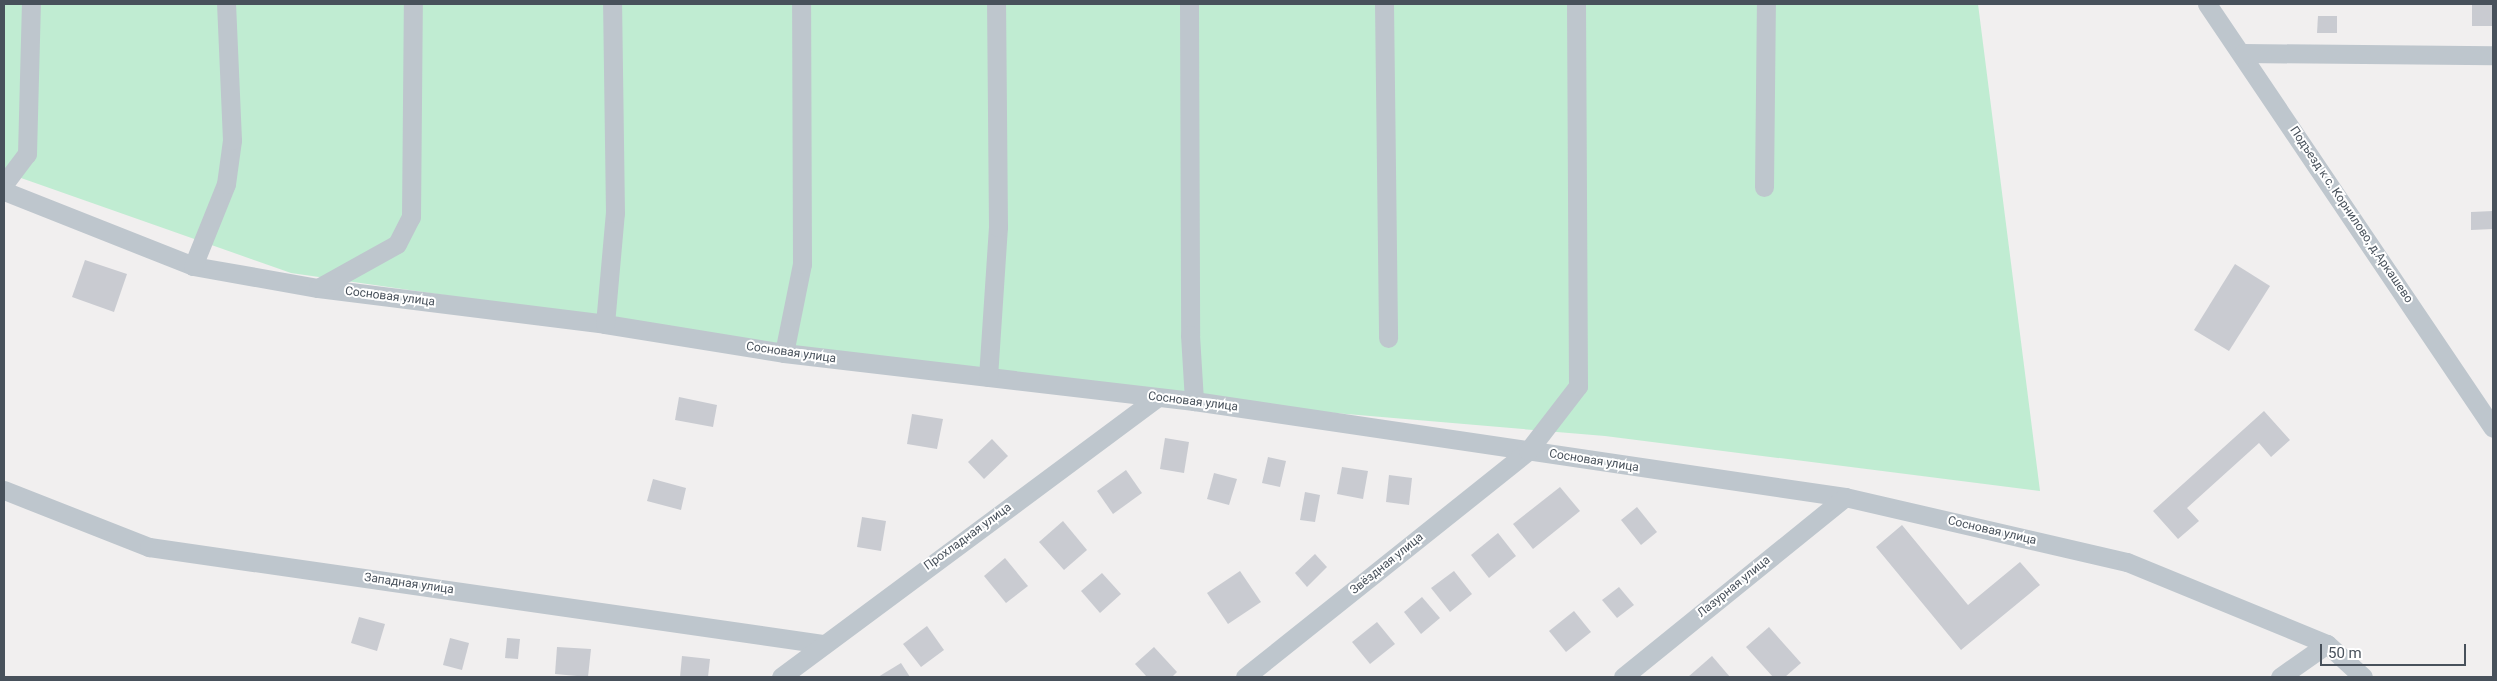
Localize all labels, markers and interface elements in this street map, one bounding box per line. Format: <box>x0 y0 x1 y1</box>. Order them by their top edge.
street label: Подъезд к с. Корнилово, д.Аркашево <box>2286 124 2416 306</box>
street label: Сосновая улица <box>344 284 436 310</box>
street label: Сосновая улица <box>745 340 837 366</box>
street label: Сосновая улица <box>1147 389 1239 415</box>
street label: Сосновая улица <box>1548 447 1640 475</box>
street label: Прохладная улица <box>921 500 1015 574</box>
street label: Сосновая улица <box>1946 514 2038 548</box>
street label: Звёздная улица <box>1348 530 1426 598</box>
street label: Лазурная улица <box>1695 553 1773 621</box>
street label: Западная улица <box>363 571 455 597</box>
scale bar <box>2322 634 2468 666</box>
text: 50 m <box>2328 644 2362 662</box>

